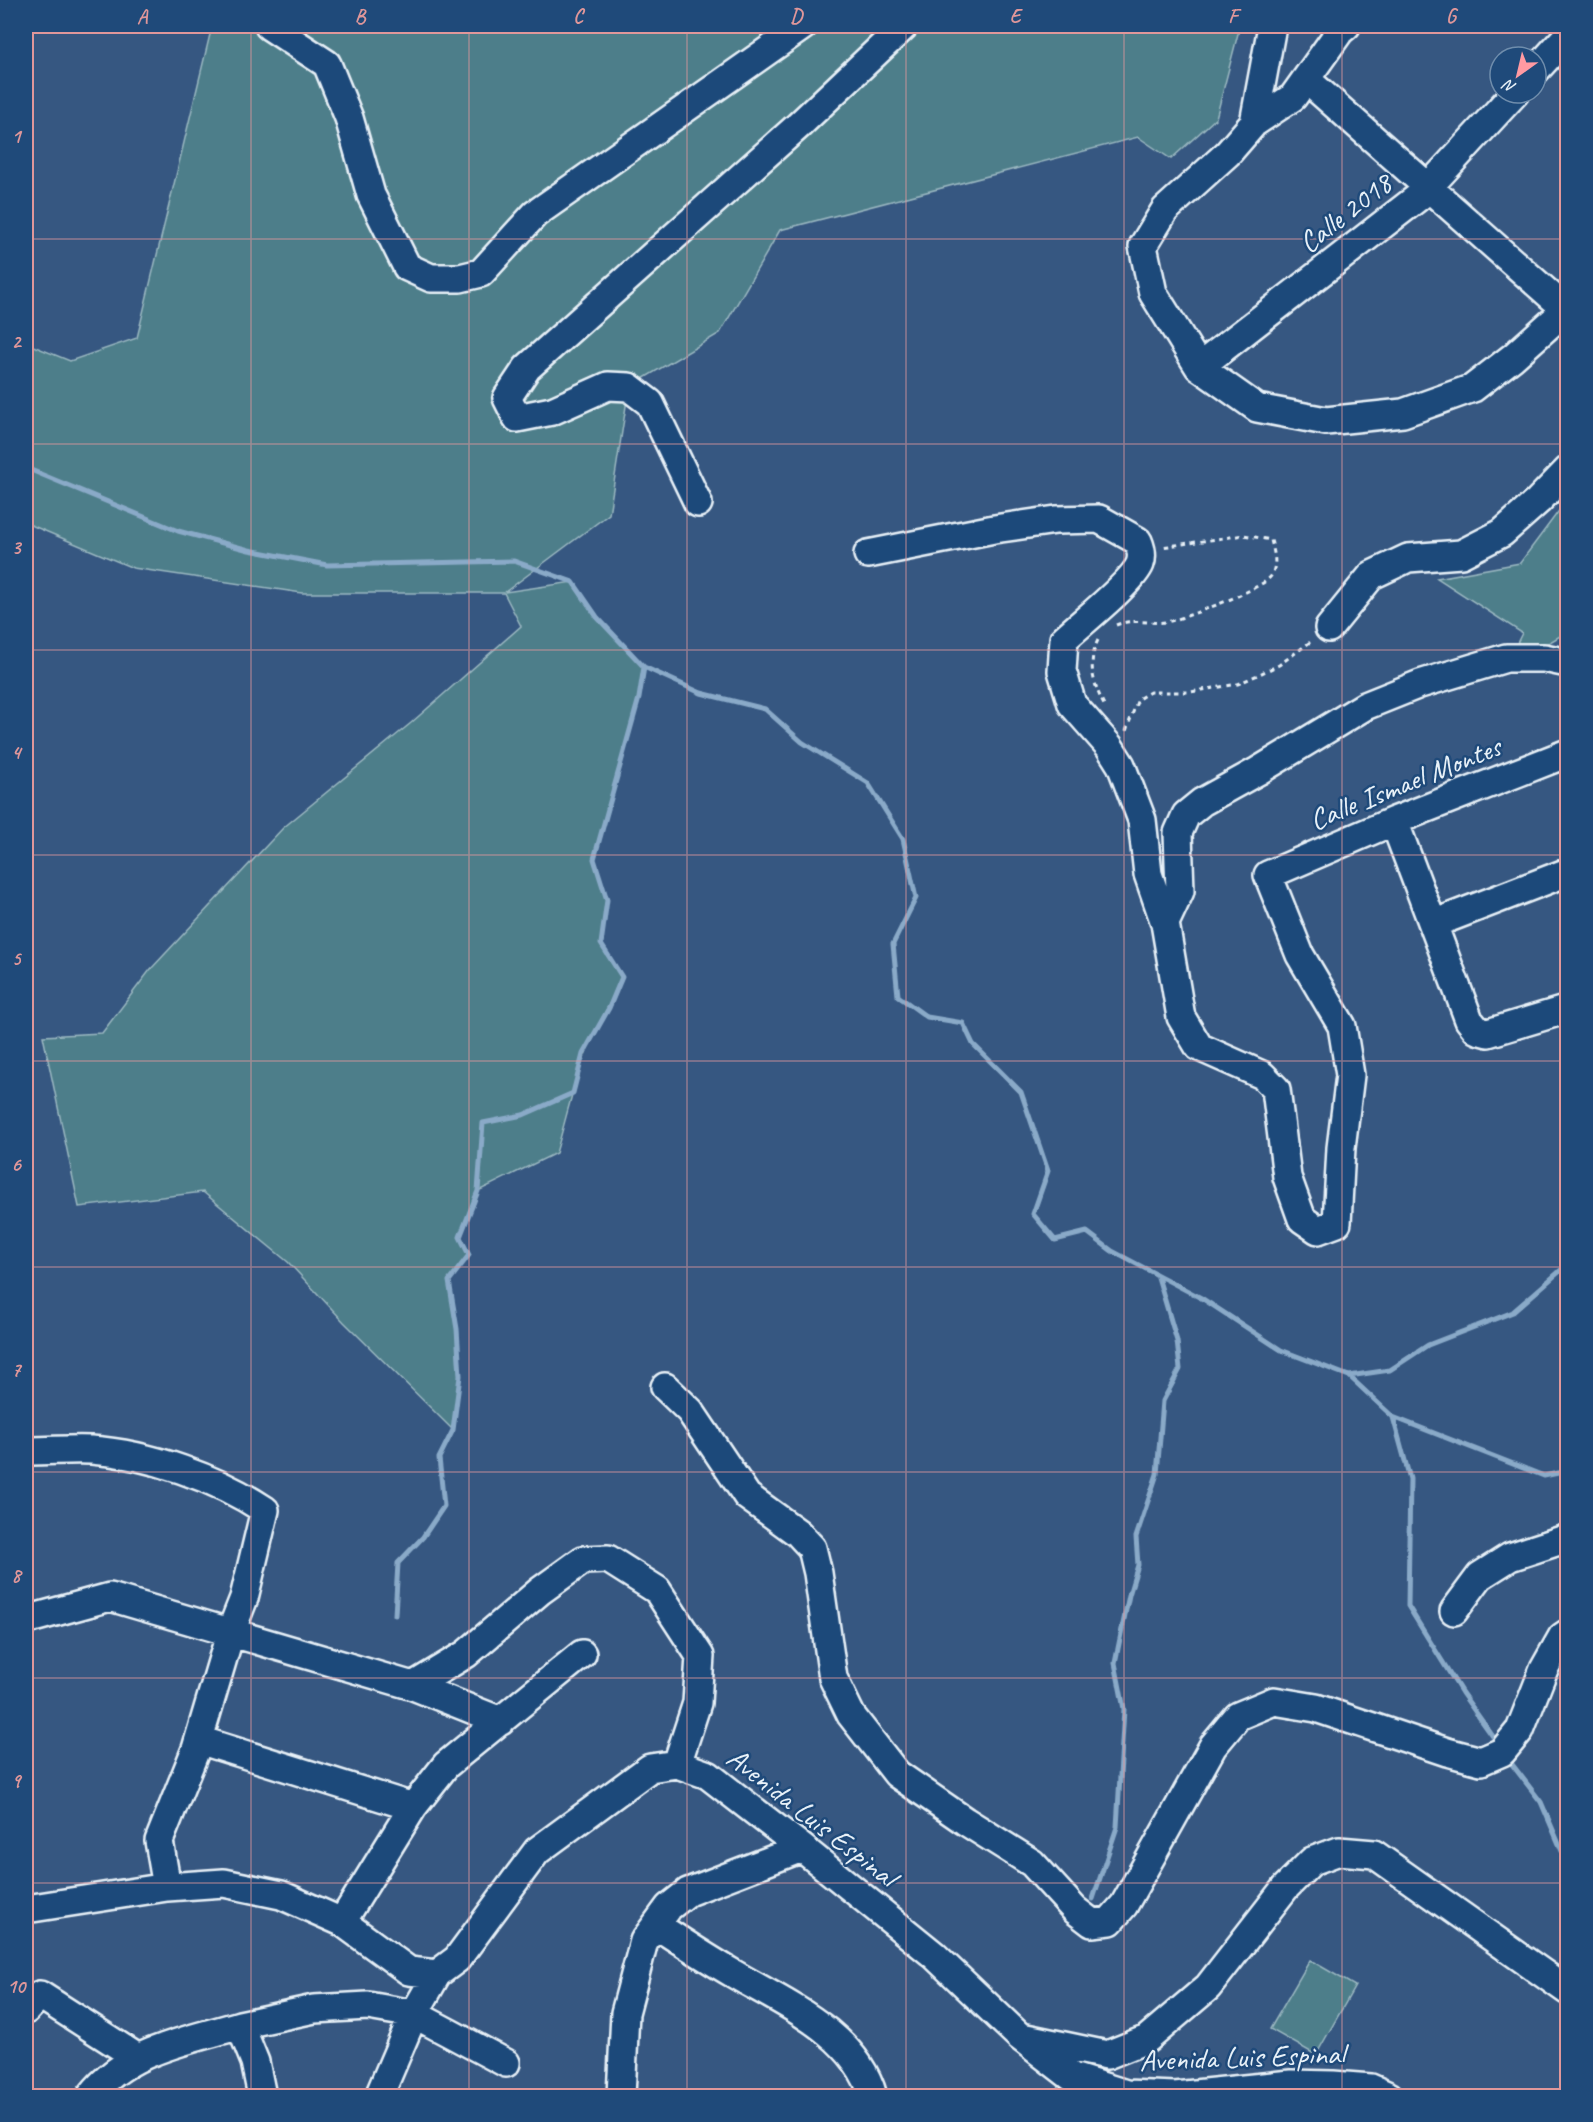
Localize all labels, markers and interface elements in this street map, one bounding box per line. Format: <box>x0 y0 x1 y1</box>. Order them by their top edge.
text: A <box>137 4 149 29</box>
text: B <box>355 4 367 29</box>
text: C <box>573 4 585 29</box>
text: D <box>790 4 804 29</box>
text: E <box>1010 4 1024 29</box>
text: F <box>1228 4 1242 29</box>
text: G <box>1446 4 1459 29</box>
north arrow <box>1488 45 1548 105</box>
text: N <box>1498 74 1520 98</box>
text: 1 <box>12 124 23 149</box>
street label: Calle 2018 <box>1291 163 1401 261</box>
text: 2 <box>12 329 23 354</box>
text: 3 <box>12 535 23 560</box>
street label: Calle Ismael Montes <box>1304 726 1509 839</box>
text: 4 <box>12 740 24 765</box>
text: 5 <box>12 946 23 971</box>
text: 6 <box>11 1152 22 1177</box>
text: 7 <box>12 1357 23 1382</box>
text: 8 <box>12 1563 24 1588</box>
street label: Avenida Luis Espinal <box>719 1739 909 1898</box>
text: 9 <box>12 1768 23 1793</box>
text: 10 <box>7 1974 27 1999</box>
street label: Avenida Luis Espinal <box>1139 2034 1350 2080</box>

